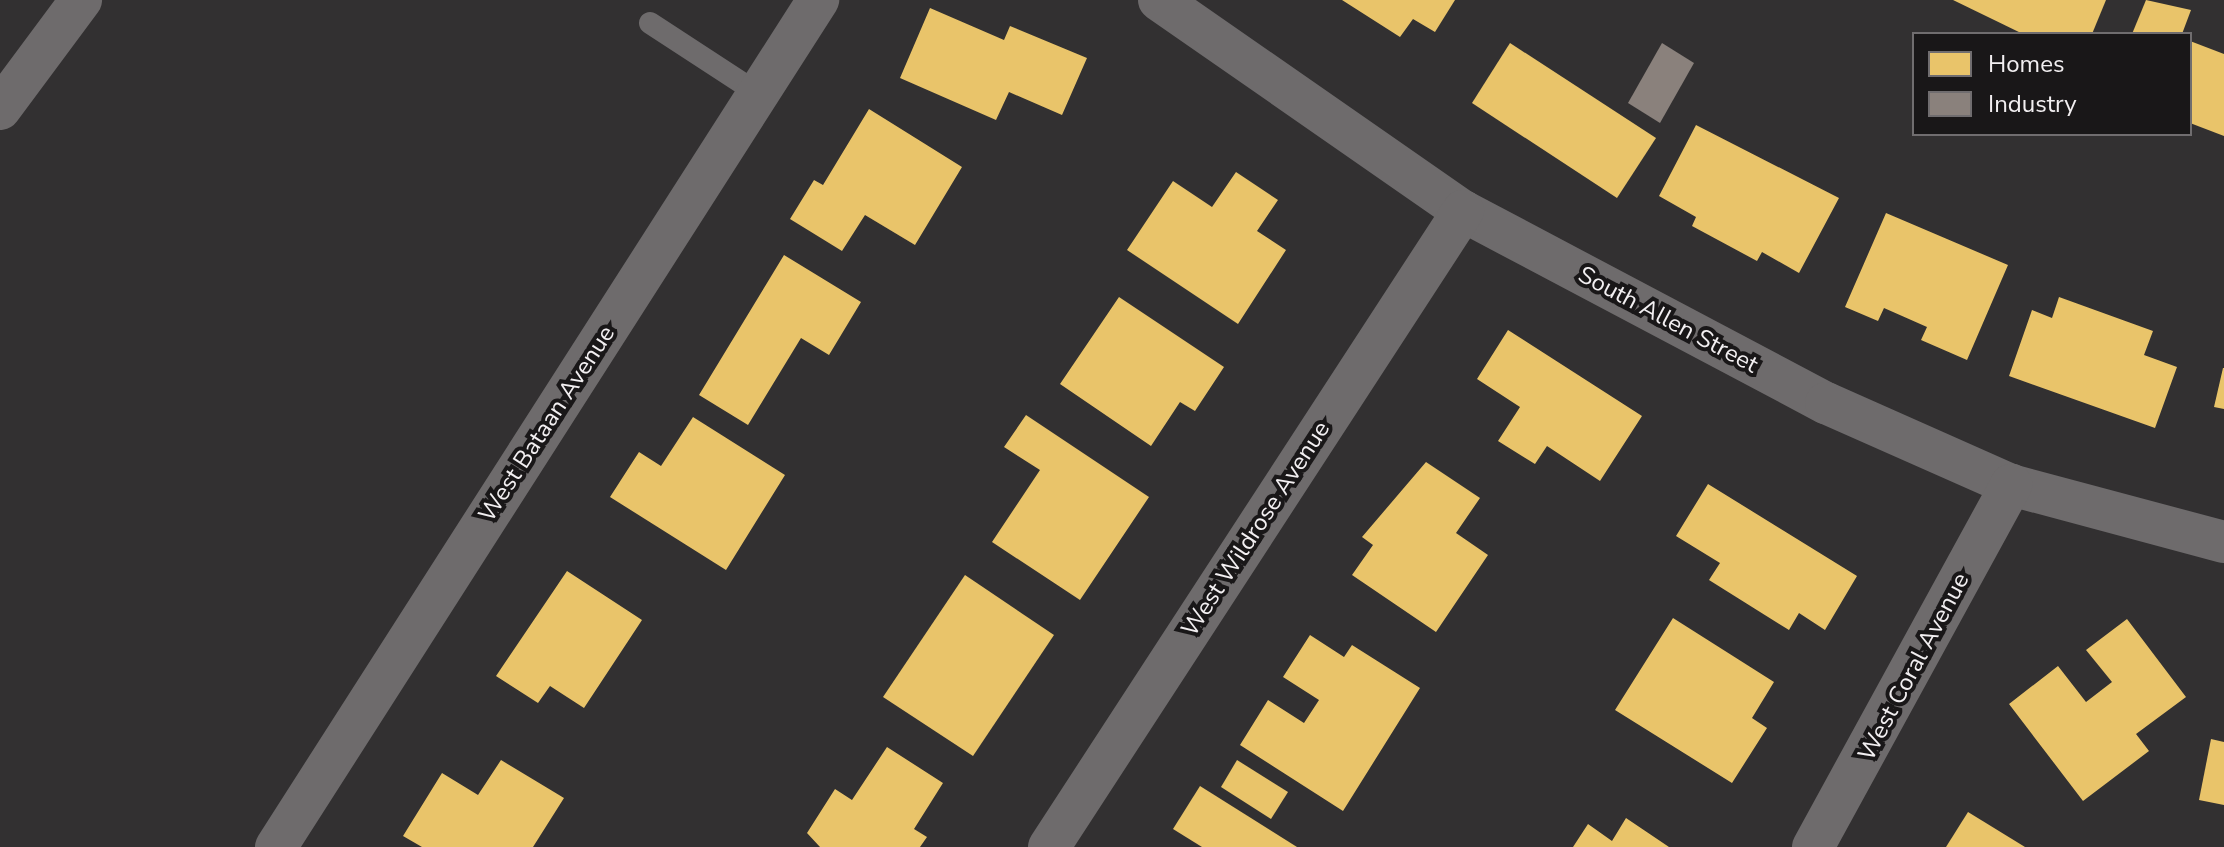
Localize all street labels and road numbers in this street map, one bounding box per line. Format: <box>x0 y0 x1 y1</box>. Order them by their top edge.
street label: South Allen Street <box>1573 260 1763 380</box>
street label: West Bataan Avenue <box>473 321 621 527</box>
street label: West Wildrose Avenue <box>1176 416 1336 642</box>
street label: West Coral Avenue <box>1852 568 1976 766</box>

